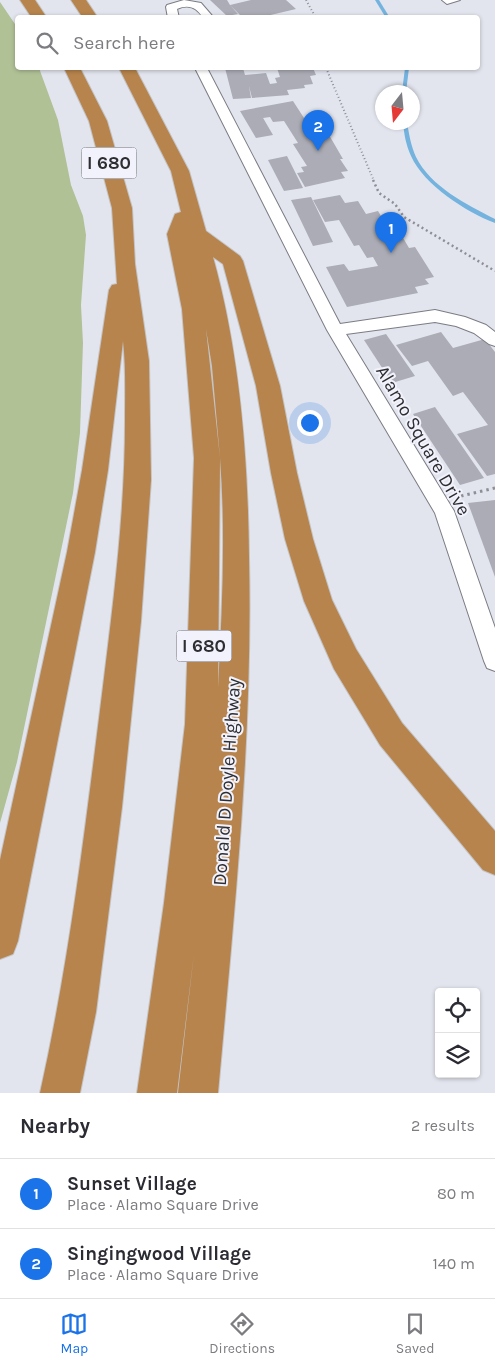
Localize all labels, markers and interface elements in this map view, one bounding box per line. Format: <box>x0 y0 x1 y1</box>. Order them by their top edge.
search box <box>15 15 480 70</box>
icon: search <box>33 29 61 57</box>
text: Search here <box>73 32 175 54</box>
north arrow <box>375 85 420 130</box>
pin: 2 <box>302 110 334 151</box>
road number: I 680 <box>82 148 136 178</box>
pin: 1 <box>375 212 407 253</box>
street label: Alamo Square Drive <box>371 362 475 519</box>
your location <box>297 410 323 436</box>
road number: I 680 <box>176 630 232 661</box>
street label: Donald D Doyle Highway <box>209 677 245 887</box>
map controls <box>435 988 480 1078</box>
button: locate <box>435 988 480 1033</box>
button: layers <box>435 1033 480 1078</box>
text: Nearby <box>20 1114 90 1138</box>
text: 2 results <box>411 1116 475 1135</box>
text: Sunset Village <box>67 1173 197 1195</box>
text: 1 <box>33 1184 39 1203</box>
text: 80 m <box>437 1184 475 1203</box>
text: Place · Alamo Square Drive <box>67 1195 259 1214</box>
text: Singingwood Village <box>67 1243 251 1265</box>
text: 2 <box>31 1254 41 1273</box>
text: 140 m <box>433 1254 475 1273</box>
text: Place · Alamo Square Drive <box>67 1265 259 1284</box>
tab: Map <box>60 1310 88 1357</box>
tab: Directions <box>209 1310 275 1357</box>
tab: Saved <box>396 1310 435 1357</box>

